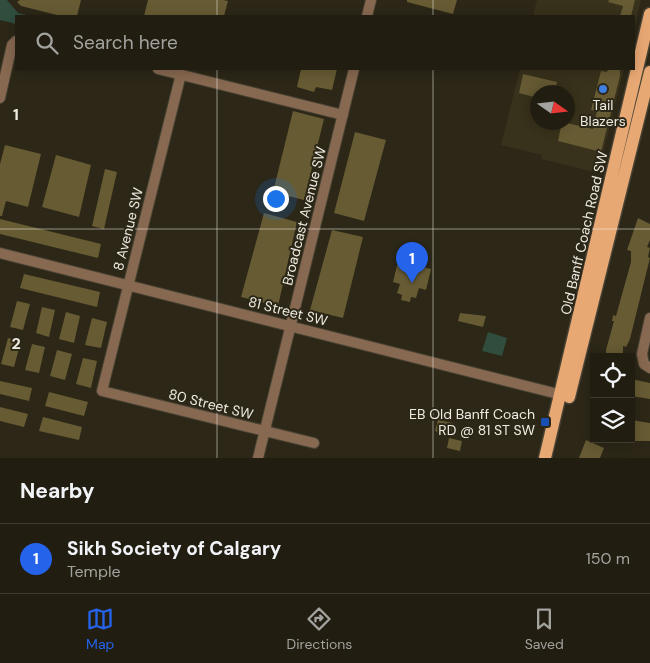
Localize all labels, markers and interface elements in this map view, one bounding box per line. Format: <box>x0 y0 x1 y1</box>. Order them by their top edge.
search box <box>15 15 635 70</box>
icon: search <box>33 29 61 57</box>
text: Search here <box>73 30 178 55</box>
marker: Tail Blazers <box>597 83 609 95</box>
north arrow <box>530 85 575 130</box>
place label: Tail Blazers <box>580 96 626 130</box>
text: 1 <box>13 104 19 125</box>
street label: Broadcast Avenue SW <box>278 144 330 287</box>
street label: Old Banff Coach Road SW <box>556 149 612 317</box>
street label: 8 Avenue SW <box>109 185 147 272</box>
your location <box>263 186 289 212</box>
pin: 1 <box>396 242 428 283</box>
street label: 81 Street SW <box>246 292 330 330</box>
text: 2 <box>11 333 21 354</box>
map controls <box>590 353 635 443</box>
button: locate <box>590 353 635 398</box>
street label: 80 Street SW <box>167 385 256 423</box>
button: layers <box>590 398 635 443</box>
place label: EB Old Banff Coach RD @ 81 ST SW <box>409 405 535 439</box>
marker: EB Old Banff Coach RD @ 81 ST SW <box>539 416 551 428</box>
text: Nearby <box>20 477 94 505</box>
text: Sikh Society of Calgary <box>67 536 281 561</box>
text: 1 <box>33 548 39 569</box>
text: 150 m <box>586 548 630 569</box>
text: Temple <box>67 561 121 582</box>
tab: Map <box>86 605 114 653</box>
tab: Directions <box>287 605 352 653</box>
tab: Saved <box>525 605 564 653</box>

